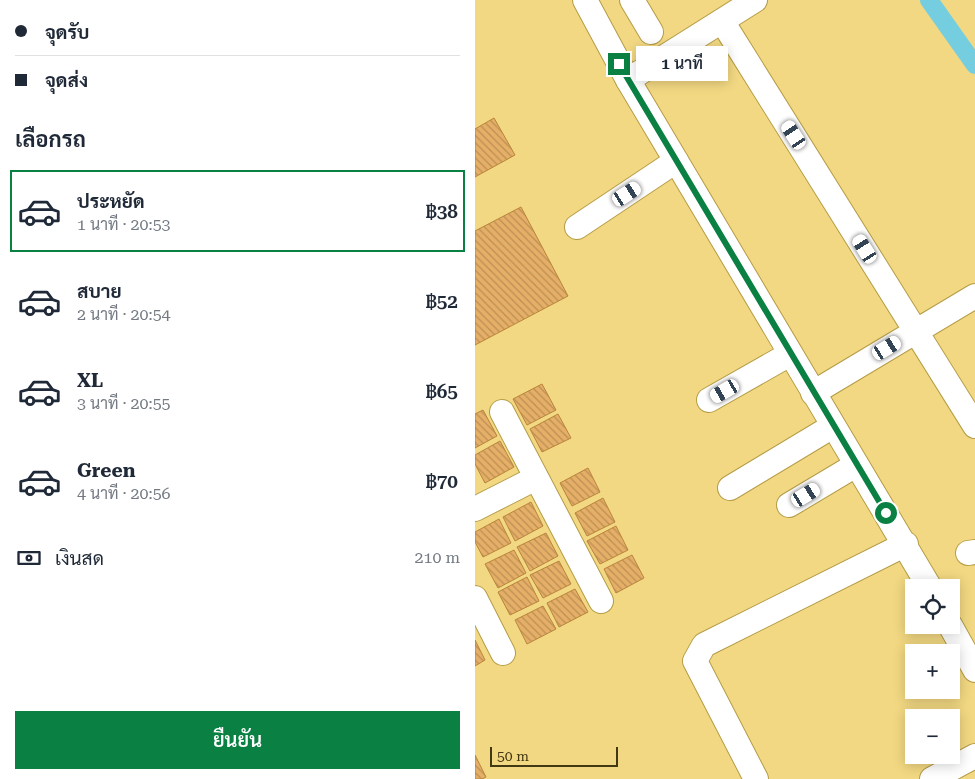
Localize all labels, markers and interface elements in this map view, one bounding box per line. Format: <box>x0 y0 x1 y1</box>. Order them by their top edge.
text: จุดรับ <box>45 21 89 44</box>
callout: 1 นาที <box>637 46 729 82</box>
route end <box>608 53 630 75</box>
text: 1 นาที <box>661 54 703 73</box>
text: จุดส่ง <box>45 69 88 92</box>
car <box>779 118 808 152</box>
text: เลือกรถ <box>15 127 86 152</box>
car <box>610 180 643 208</box>
icon: car <box>17 189 62 234</box>
text: ประหยัด <box>77 190 145 213</box>
text: ฿38 <box>426 200 458 223</box>
text: 1 นาที · 20:53 <box>77 215 171 234</box>
car <box>850 232 879 266</box>
icon: car <box>17 279 62 324</box>
text: สบาย <box>77 280 122 303</box>
text: ฿52 <box>426 290 458 313</box>
text: 2 นาที · 20:54 <box>77 305 171 324</box>
car <box>870 334 903 362</box>
icon: car <box>17 369 62 414</box>
text: XL <box>77 369 103 392</box>
car <box>708 377 741 405</box>
text: ฿65 <box>426 380 458 403</box>
text: 3 นาที · 20:55 <box>77 394 171 413</box>
icon: car <box>17 459 62 504</box>
text: Green <box>77 459 135 482</box>
text: ฿70 <box>426 470 458 493</box>
car <box>789 481 822 509</box>
text: 4 นาที · 20:56 <box>77 484 171 503</box>
route start <box>875 502 897 524</box>
icon: cash <box>15 544 43 572</box>
text: เงินสด <box>55 547 104 570</box>
text: 210 m <box>414 548 460 567</box>
map controls <box>905 579 960 764</box>
button: locate <box>905 579 960 634</box>
button: + <box>905 644 960 699</box>
button: − <box>905 709 960 764</box>
button: ยืนยัน <box>15 711 460 769</box>
scale bar <box>490 744 617 767</box>
text: 50 m <box>497 748 529 764</box>

